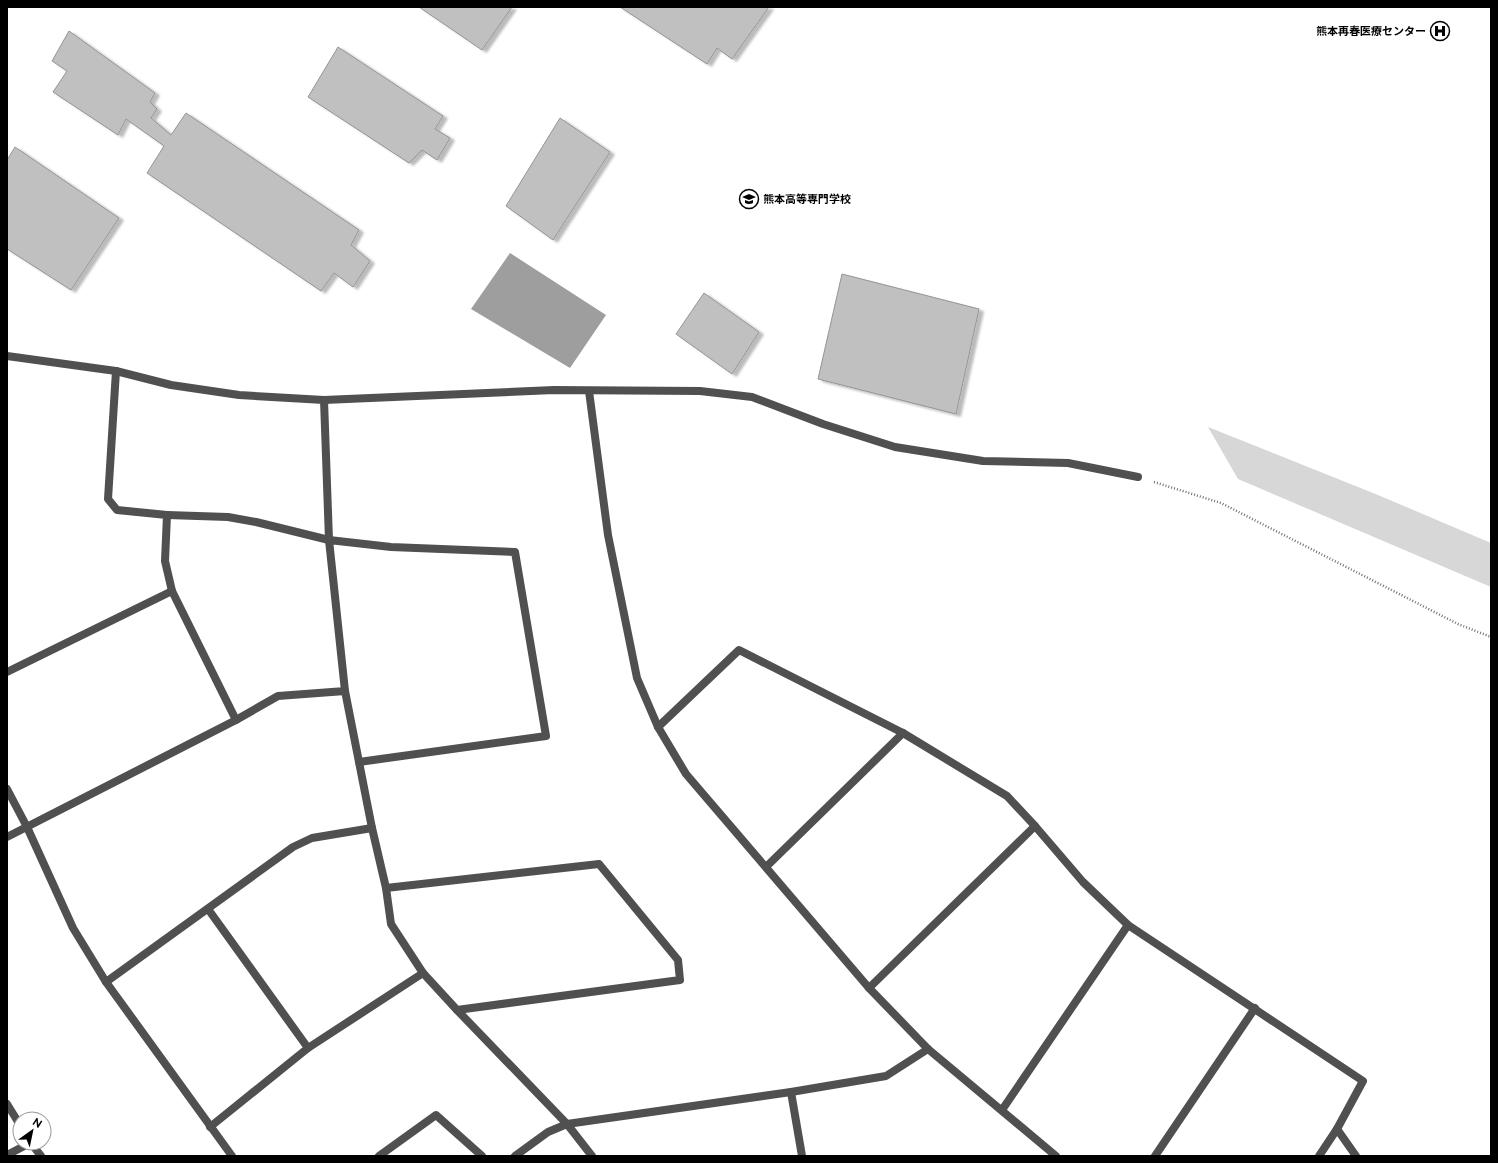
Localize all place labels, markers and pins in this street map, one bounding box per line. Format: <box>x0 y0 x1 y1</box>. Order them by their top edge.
hospital icon: 熊本再春医療センター <box>1429 20 1451 42</box>
place label: 熊本再春医療センター <box>1316 25 1426 38</box>
school or university icon: 熊本高等専門学校 <box>738 188 760 210</box>
place label: 熊本高等専門学校 <box>763 193 851 206</box>

